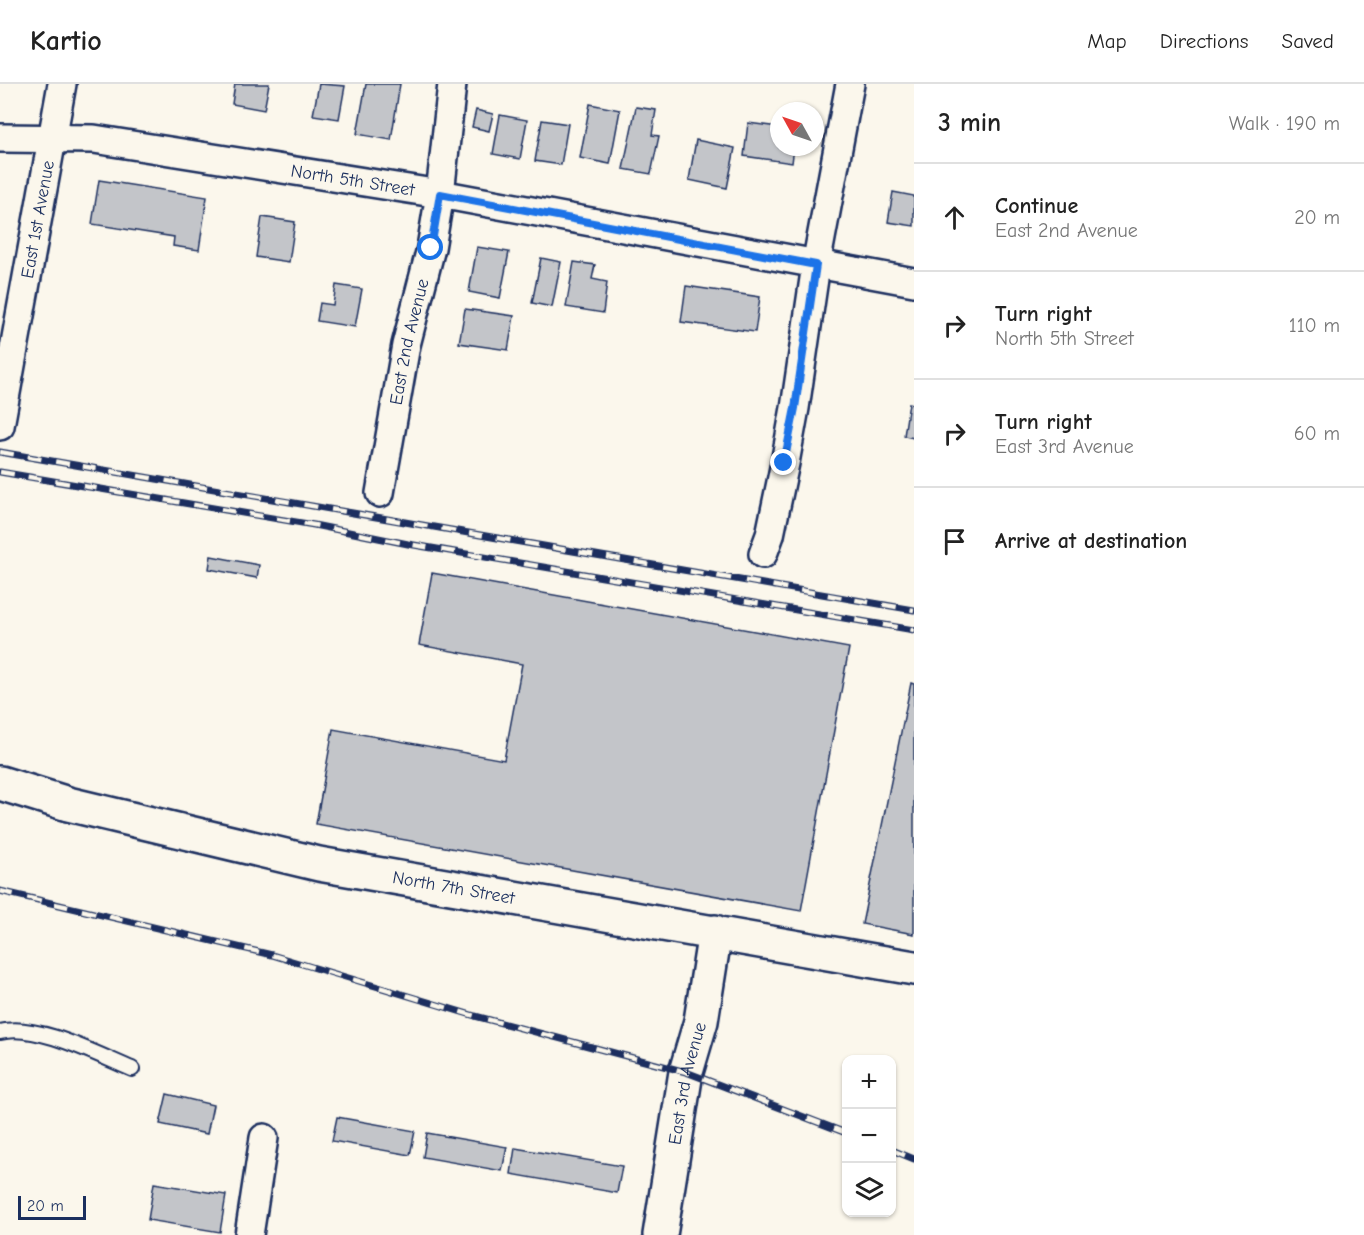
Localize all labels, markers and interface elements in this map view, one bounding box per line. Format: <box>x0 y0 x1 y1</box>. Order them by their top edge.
text: Kartio <box>30 25 102 57</box>
text: Map <box>1087 29 1127 53</box>
text: Directions <box>1160 29 1249 53</box>
text: Saved <box>1282 29 1334 53</box>
north arrow <box>770 102 824 156</box>
text: 3 min <box>938 108 1001 138</box>
text: Walk · 190 m <box>1229 112 1340 135</box>
street label: East 1st Avenue <box>16 159 58 280</box>
street label: North 5th Street <box>289 160 417 200</box>
text: Continue <box>995 193 1078 219</box>
icon: ahead <box>938 201 971 234</box>
text: 20 m <box>1294 206 1340 229</box>
text: East 2nd Avenue <box>995 219 1138 242</box>
route start <box>417 234 443 260</box>
street label: East 2nd Avenue <box>385 276 433 406</box>
text: Turn right <box>995 301 1092 327</box>
icon: right <box>938 309 971 342</box>
text: 110 m <box>1289 314 1340 337</box>
text: North 5th Street <box>995 327 1134 350</box>
text: Turn right <box>995 409 1092 435</box>
icon: right <box>938 417 971 450</box>
text: 60 m <box>1294 422 1340 445</box>
text: East 3rd Avenue <box>995 435 1134 458</box>
route end <box>770 449 796 475</box>
icon: arrive <box>938 525 971 558</box>
text: Arrive at destination <box>995 528 1187 554</box>
street label: North 7th Street <box>391 867 517 909</box>
street label: East 3rd Avenue <box>664 1020 711 1146</box>
map controls <box>842 1055 896 1217</box>
button: + <box>842 1055 896 1109</box>
button: − <box>842 1109 896 1163</box>
button: layers <box>842 1163 896 1217</box>
scale bar <box>18 1193 86 1220</box>
text: 20 m <box>27 1197 64 1215</box>

